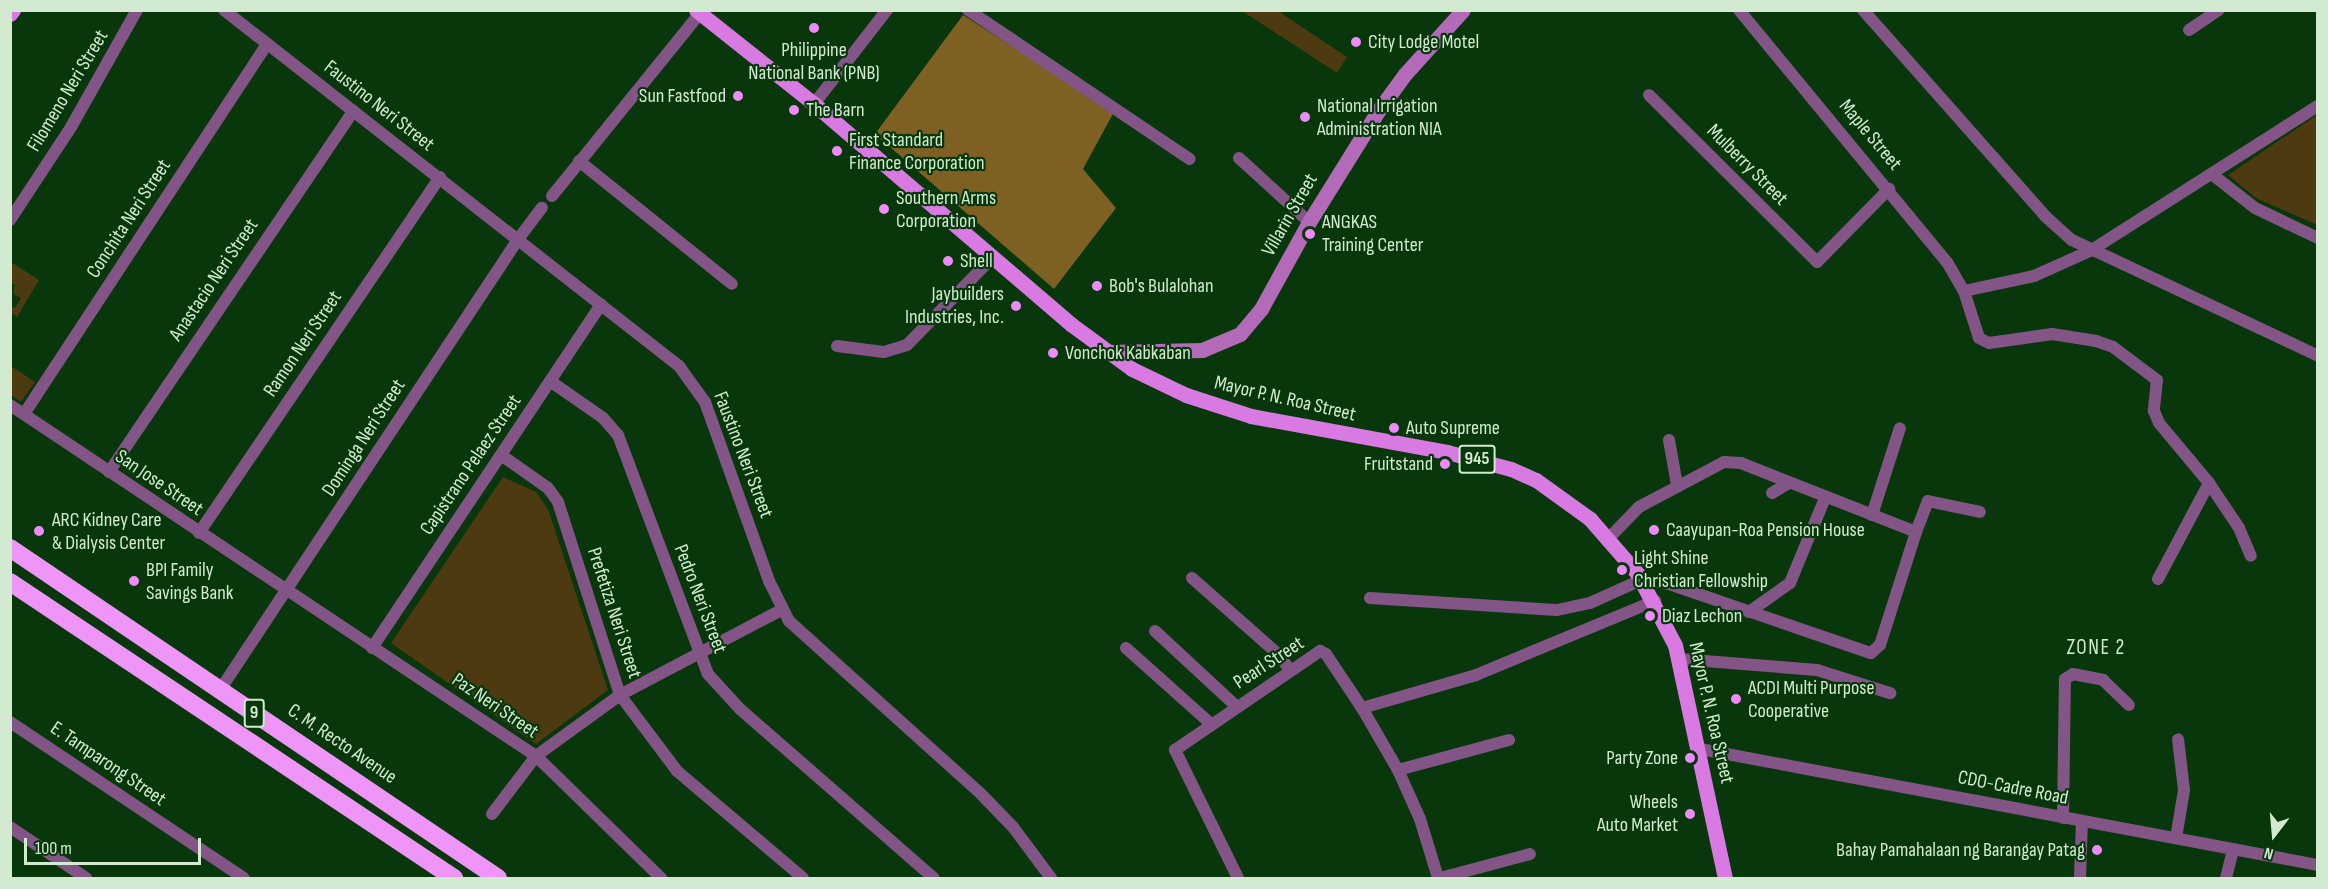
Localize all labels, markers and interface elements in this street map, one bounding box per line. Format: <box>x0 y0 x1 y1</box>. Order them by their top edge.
marker: Philippine National Bank (PNB) <box>807 21 821 35</box>
street label: Filomeno Neri Street <box>22 26 114 156</box>
place label: City Lodge Motel <box>1368 30 1479 54</box>
marker: City Lodge Motel <box>1349 35 1363 49</box>
place label: Philippine National Bank (PNB) <box>748 38 880 85</box>
street label: Faustino Neri Street <box>319 55 439 157</box>
place label: Sun Fastfood <box>639 84 726 108</box>
marker: Sun Fastfood <box>731 89 745 103</box>
place label: National Irrigation Administration NIA <box>1317 94 1442 141</box>
street label: Maple Street <box>1833 95 1907 175</box>
place label: The Barn <box>806 98 865 122</box>
marker: The Barn <box>787 103 801 117</box>
marker: National Irrigation Administration NIA <box>1298 110 1312 124</box>
street label: Mulberry Street <box>1701 119 1793 211</box>
place label: First Standard Finance Corporation <box>849 128 984 175</box>
marker: First Standard Finance Corporation <box>830 144 844 158</box>
street label: Conchita Neri Street <box>82 155 176 283</box>
street label: Villarin Street <box>1257 169 1323 261</box>
place label: Southern Arms Corporation <box>896 186 996 233</box>
marker: Southern Arms Corporation <box>877 202 891 216</box>
place label: ANGKAS Training Center <box>1322 210 1423 257</box>
street label: Anastacio Neri Street <box>164 214 264 346</box>
marker: ANGKAS Training Center <box>1303 227 1317 241</box>
place label: Shell <box>960 249 993 273</box>
marker: Shell <box>941 254 955 268</box>
place label: Bob's Bulalohan <box>1109 274 1214 298</box>
marker: Bob's Bulalohan <box>1090 279 1104 293</box>
place label: Jaybuilders Industries, Inc. <box>905 282 1004 329</box>
street label: Ramon Neri Street <box>259 286 347 402</box>
marker: Jaybuilders Industries, Inc. <box>1009 299 1023 313</box>
place label: Vonchok Kabkaban <box>1065 341 1191 365</box>
marker: Vonchok Kabkaban <box>1046 346 1060 360</box>
street label: Mayor P. N. Roa Street <box>1212 371 1358 427</box>
street label: Dominga Neri Street <box>317 375 411 501</box>
street label: Faustino Neri Street <box>708 388 778 522</box>
street label: Capistrano Pelaez Street <box>415 390 527 540</box>
place label: Auto Supreme <box>1406 416 1500 440</box>
marker: Auto Supreme <box>1387 421 1401 435</box>
road number: 945 <box>1458 444 1496 474</box>
street label: San Jose Street <box>110 445 208 521</box>
place label: Fruitstand <box>1364 452 1433 476</box>
marker: Fruitstand <box>1438 457 1452 471</box>
place label: ARC Kidney Care & Dialysis Center <box>52 508 165 555</box>
place label: Caayupan-Roa Pension House <box>1666 518 1865 542</box>
marker: ARC Kidney Care & Dialysis Center <box>30 522 48 540</box>
marker: Caayupan-Roa Pension House <box>1647 523 1661 537</box>
street label: Pedro Neri Street <box>668 541 732 657</box>
street label: Prefetiza Neri Street <box>582 545 646 681</box>
place label: Light Shine Christian Fellowship <box>1634 546 1768 593</box>
place label: BPI Family Savings Bank <box>146 558 233 605</box>
marker: Light Shine Christian Fellowship <box>1615 563 1629 577</box>
marker: BPI Family Savings Bank <box>127 574 141 588</box>
place label: Diaz Lechon <box>1662 604 1742 628</box>
marker: Diaz Lechon <box>1643 609 1657 623</box>
street label: Pearl Street <box>1229 631 1309 695</box>
district label: ZONE 2 <box>2066 635 2126 661</box>
street label: Mayor P. N. Roa Street <box>1683 640 1739 786</box>
street label: Paz Neri Street <box>447 668 543 744</box>
place label: ACDI Multi Purpose Cooperative <box>1748 676 1874 723</box>
marker: ACDI Multi Purpose Cooperative <box>1729 692 1743 706</box>
road number: 9 <box>244 698 264 728</box>
street label: C. M. Recto Avenue <box>283 699 401 789</box>
street label: E. Tamparong Street <box>46 717 170 811</box>
place label: Party Zone <box>1606 746 1678 770</box>
marker: Party Zone <box>1683 751 1697 765</box>
street label: CDO-Cadre Road <box>1956 766 2070 810</box>
place label: Wheels Auto Market <box>1597 790 1678 837</box>
north arrow <box>2244 805 2304 865</box>
marker: Wheels Auto Market <box>1683 807 1697 821</box>
scale bar <box>27 826 204 864</box>
text: 100 m <box>35 838 72 859</box>
place label: Bahay Pamahalaan ng Barangay Patag <box>1836 838 2085 862</box>
text: N <box>2262 842 2276 863</box>
marker: Bahay Pamahalaan ng Barangay Patag <box>2090 843 2104 857</box>

